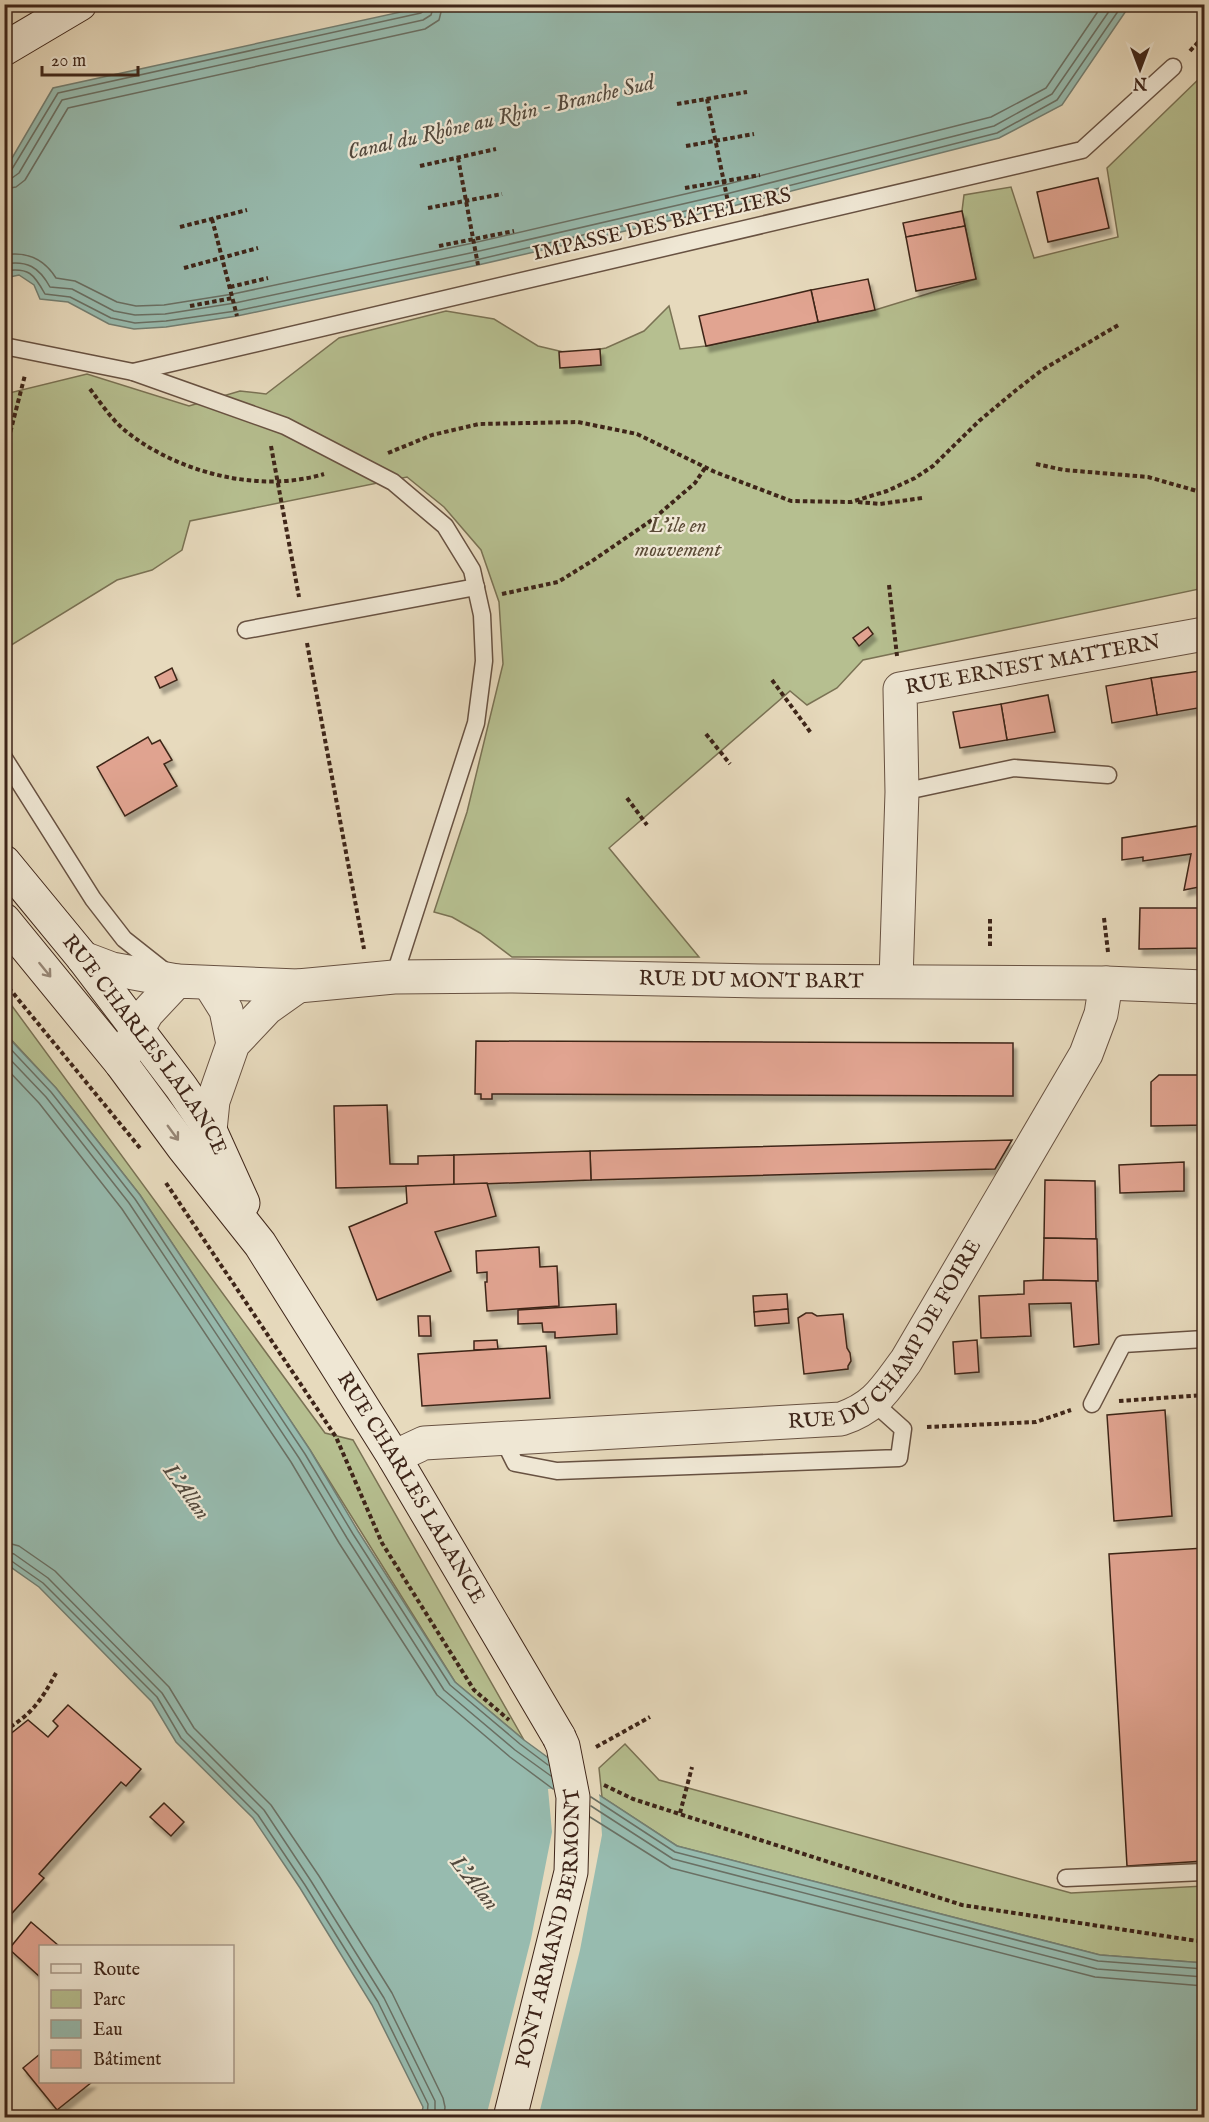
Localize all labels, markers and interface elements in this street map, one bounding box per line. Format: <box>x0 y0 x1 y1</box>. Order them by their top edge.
scale bar <box>42 39 138 77</box>
north arrow <box>1110 39 1170 99</box>
text: 20 m <box>51 50 86 73</box>
water label: Canal du Rhône au Rhin - Branche Sud <box>345 69 659 167</box>
text: N <box>1133 72 1148 92</box>
street label: IMPASSE DES BATELIERS <box>530 182 794 268</box>
park label: L'ile en mouvement <box>635 513 722 564</box>
street label: RUE ERNEST MATTERN <box>903 629 1163 701</box>
street label: RUE CHARLES LALANCE <box>56 929 233 1159</box>
one-way arrow <box>39 962 52 978</box>
street label: RUE DU MONT BART <box>638 965 864 995</box>
one-way arrow <box>166 1124 179 1140</box>
street label: RUE DU CHAMP DE FOIRE <box>787 1235 988 1436</box>
street label: RUE CHARLES LALANCE <box>331 1367 491 1609</box>
water label: L'Allan <box>155 1457 216 1526</box>
street label: PONT ARMAND BERMONT <box>509 1785 587 2071</box>
water label: L'Allan <box>443 1849 505 1916</box>
legend <box>39 1945 234 2083</box>
text: Route <box>93 1959 140 1982</box>
text: Parc <box>93 1989 126 2012</box>
text: Eau <box>93 2019 123 2042</box>
text: Bâtiment <box>93 2049 162 2072</box>

